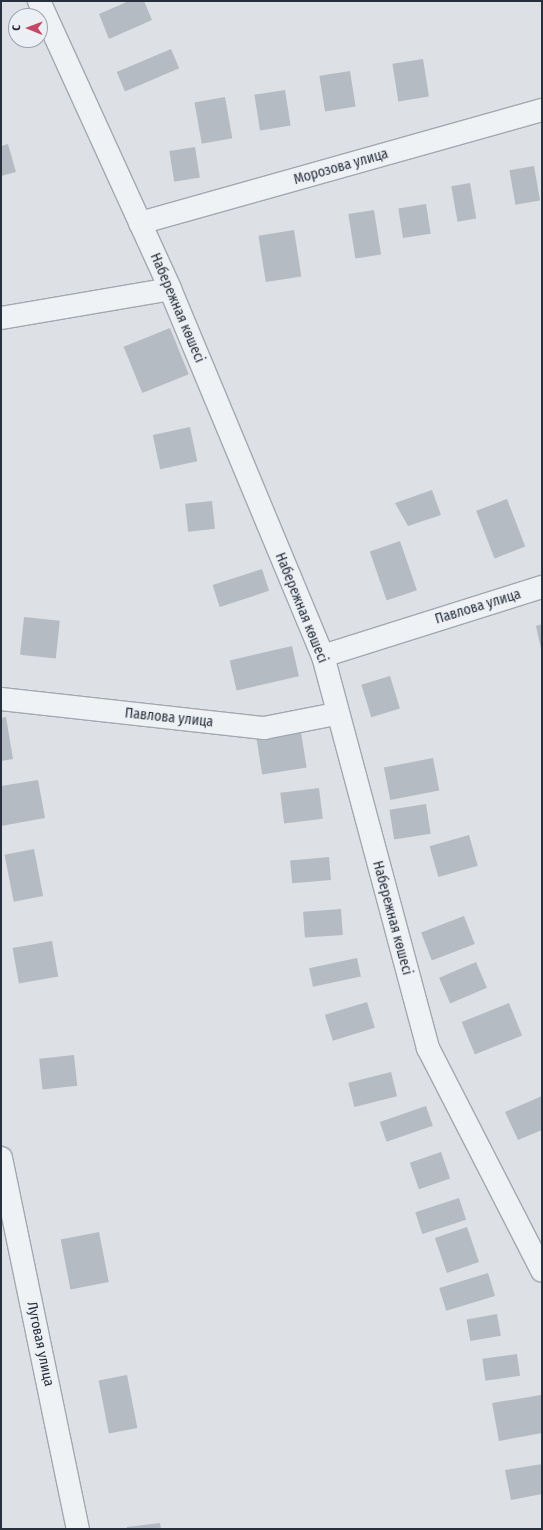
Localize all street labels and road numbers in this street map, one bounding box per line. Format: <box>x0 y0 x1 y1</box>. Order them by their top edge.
street label: Морозова улица <box>292 145 390 189</box>
street label: Набережная көшесі <box>146 251 208 365</box>
street label: Набережная көшесі <box>271 550 331 666</box>
street label: Павлова улица <box>433 586 523 628</box>
street label: Павлова улица <box>124 705 214 731</box>
street label: Набережная көшесі <box>369 859 415 977</box>
street label: Луговая улица <box>23 1300 57 1388</box>

